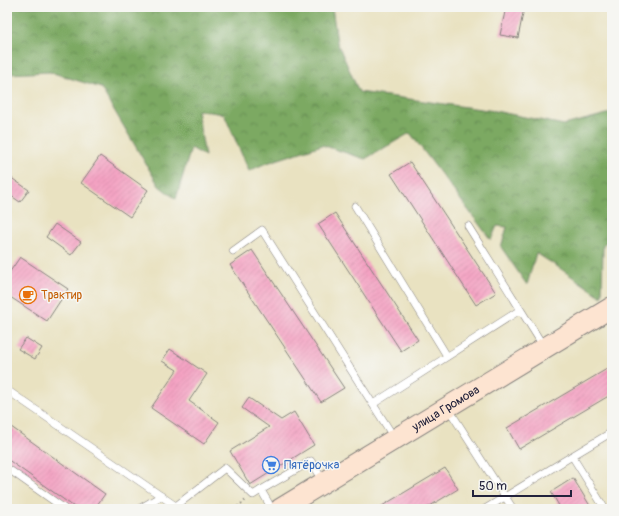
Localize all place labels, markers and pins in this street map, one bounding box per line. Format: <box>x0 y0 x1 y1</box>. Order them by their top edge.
cafe icon: Трактир <box>18 285 38 305</box>
place label: Трактир <box>41 288 82 303</box>
supermarket icon: Пятёрочка <box>261 455 281 475</box>
place label: Пятёрочка <box>284 458 340 473</box>

